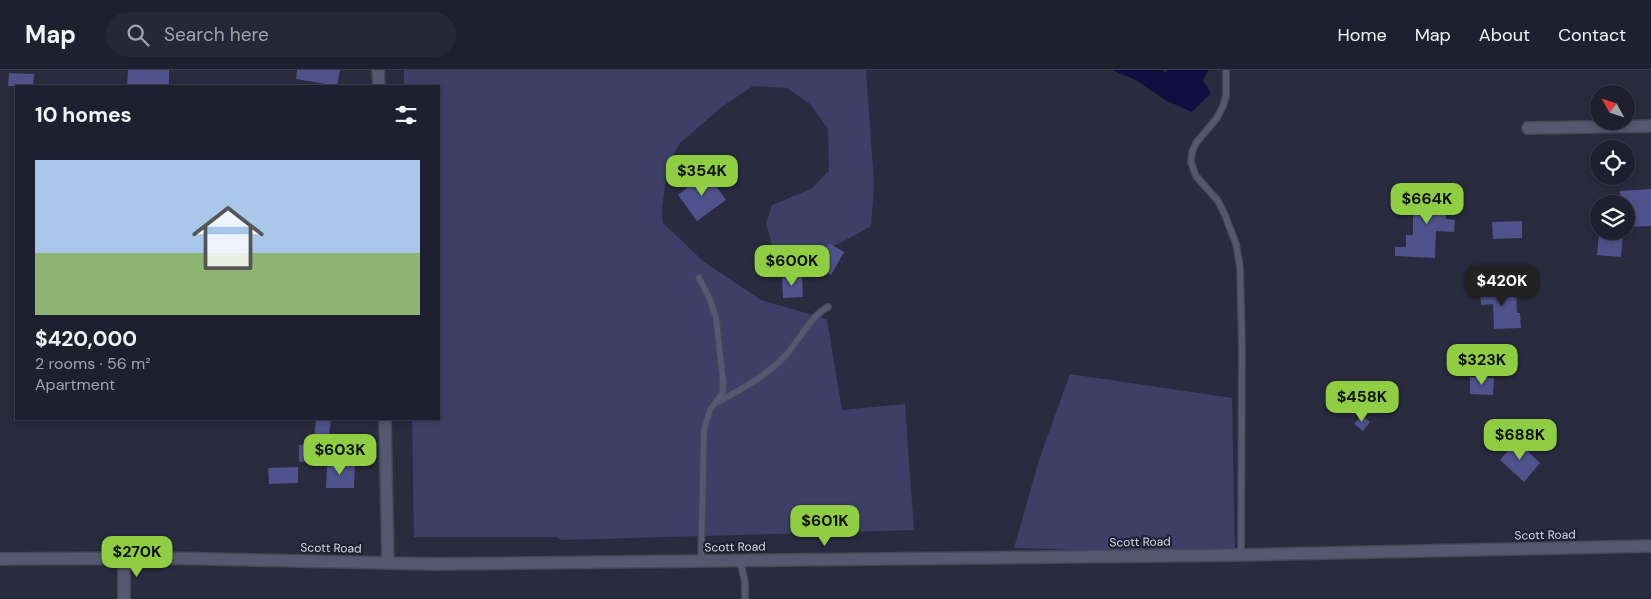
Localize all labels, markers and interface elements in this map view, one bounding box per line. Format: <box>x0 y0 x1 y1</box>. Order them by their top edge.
search box <box>106 12 456 57</box>
text: Map <box>25 19 76 50</box>
icon: search <box>124 21 152 49</box>
text: Search here <box>164 22 269 47</box>
text: Home <box>1337 23 1387 47</box>
text: Map <box>1415 23 1451 47</box>
text: About <box>1479 23 1530 47</box>
text: Contact <box>1558 23 1626 47</box>
north arrow <box>1590 85 1635 130</box>
map controls <box>1590 85 1635 240</box>
text: 10 homes <box>35 101 132 129</box>
icon: filters <box>392 101 420 129</box>
button: locate <box>1590 140 1635 185</box>
pin: $354K <box>667 154 737 197</box>
text: $354K <box>677 160 727 181</box>
pin: $664K <box>1392 182 1462 225</box>
text: $664K <box>1402 188 1452 209</box>
icon: home <box>183 193 273 283</box>
button: layers <box>1590 195 1635 240</box>
pin: $600K <box>757 244 827 287</box>
text: $600K <box>766 250 818 271</box>
pin: $420K <box>1467 264 1537 307</box>
text: $420K <box>1477 270 1527 291</box>
text: $420,000 <box>35 325 137 353</box>
pin: $323K <box>1447 344 1517 386</box>
text: $323K <box>1458 349 1506 370</box>
text: 2 rooms · 56 m² <box>35 353 151 374</box>
text: Apartment <box>35 374 115 395</box>
pin: $458K <box>1327 380 1397 423</box>
text: $458K <box>1337 386 1387 407</box>
pin: $688K <box>1485 418 1555 461</box>
text: $688K <box>1495 424 1545 445</box>
pin: $603K <box>305 434 375 476</box>
text: $603K <box>314 439 366 460</box>
pin: $601K <box>790 504 860 547</box>
text: $601K <box>801 510 849 531</box>
street label: Scott Road <box>1514 526 1576 544</box>
street label: Scott Road <box>1109 533 1171 551</box>
pin: $270K <box>102 536 172 578</box>
street label: Scott Road <box>704 538 766 556</box>
street label: Scott Road <box>300 539 362 557</box>
text: $270K <box>113 541 162 562</box>

